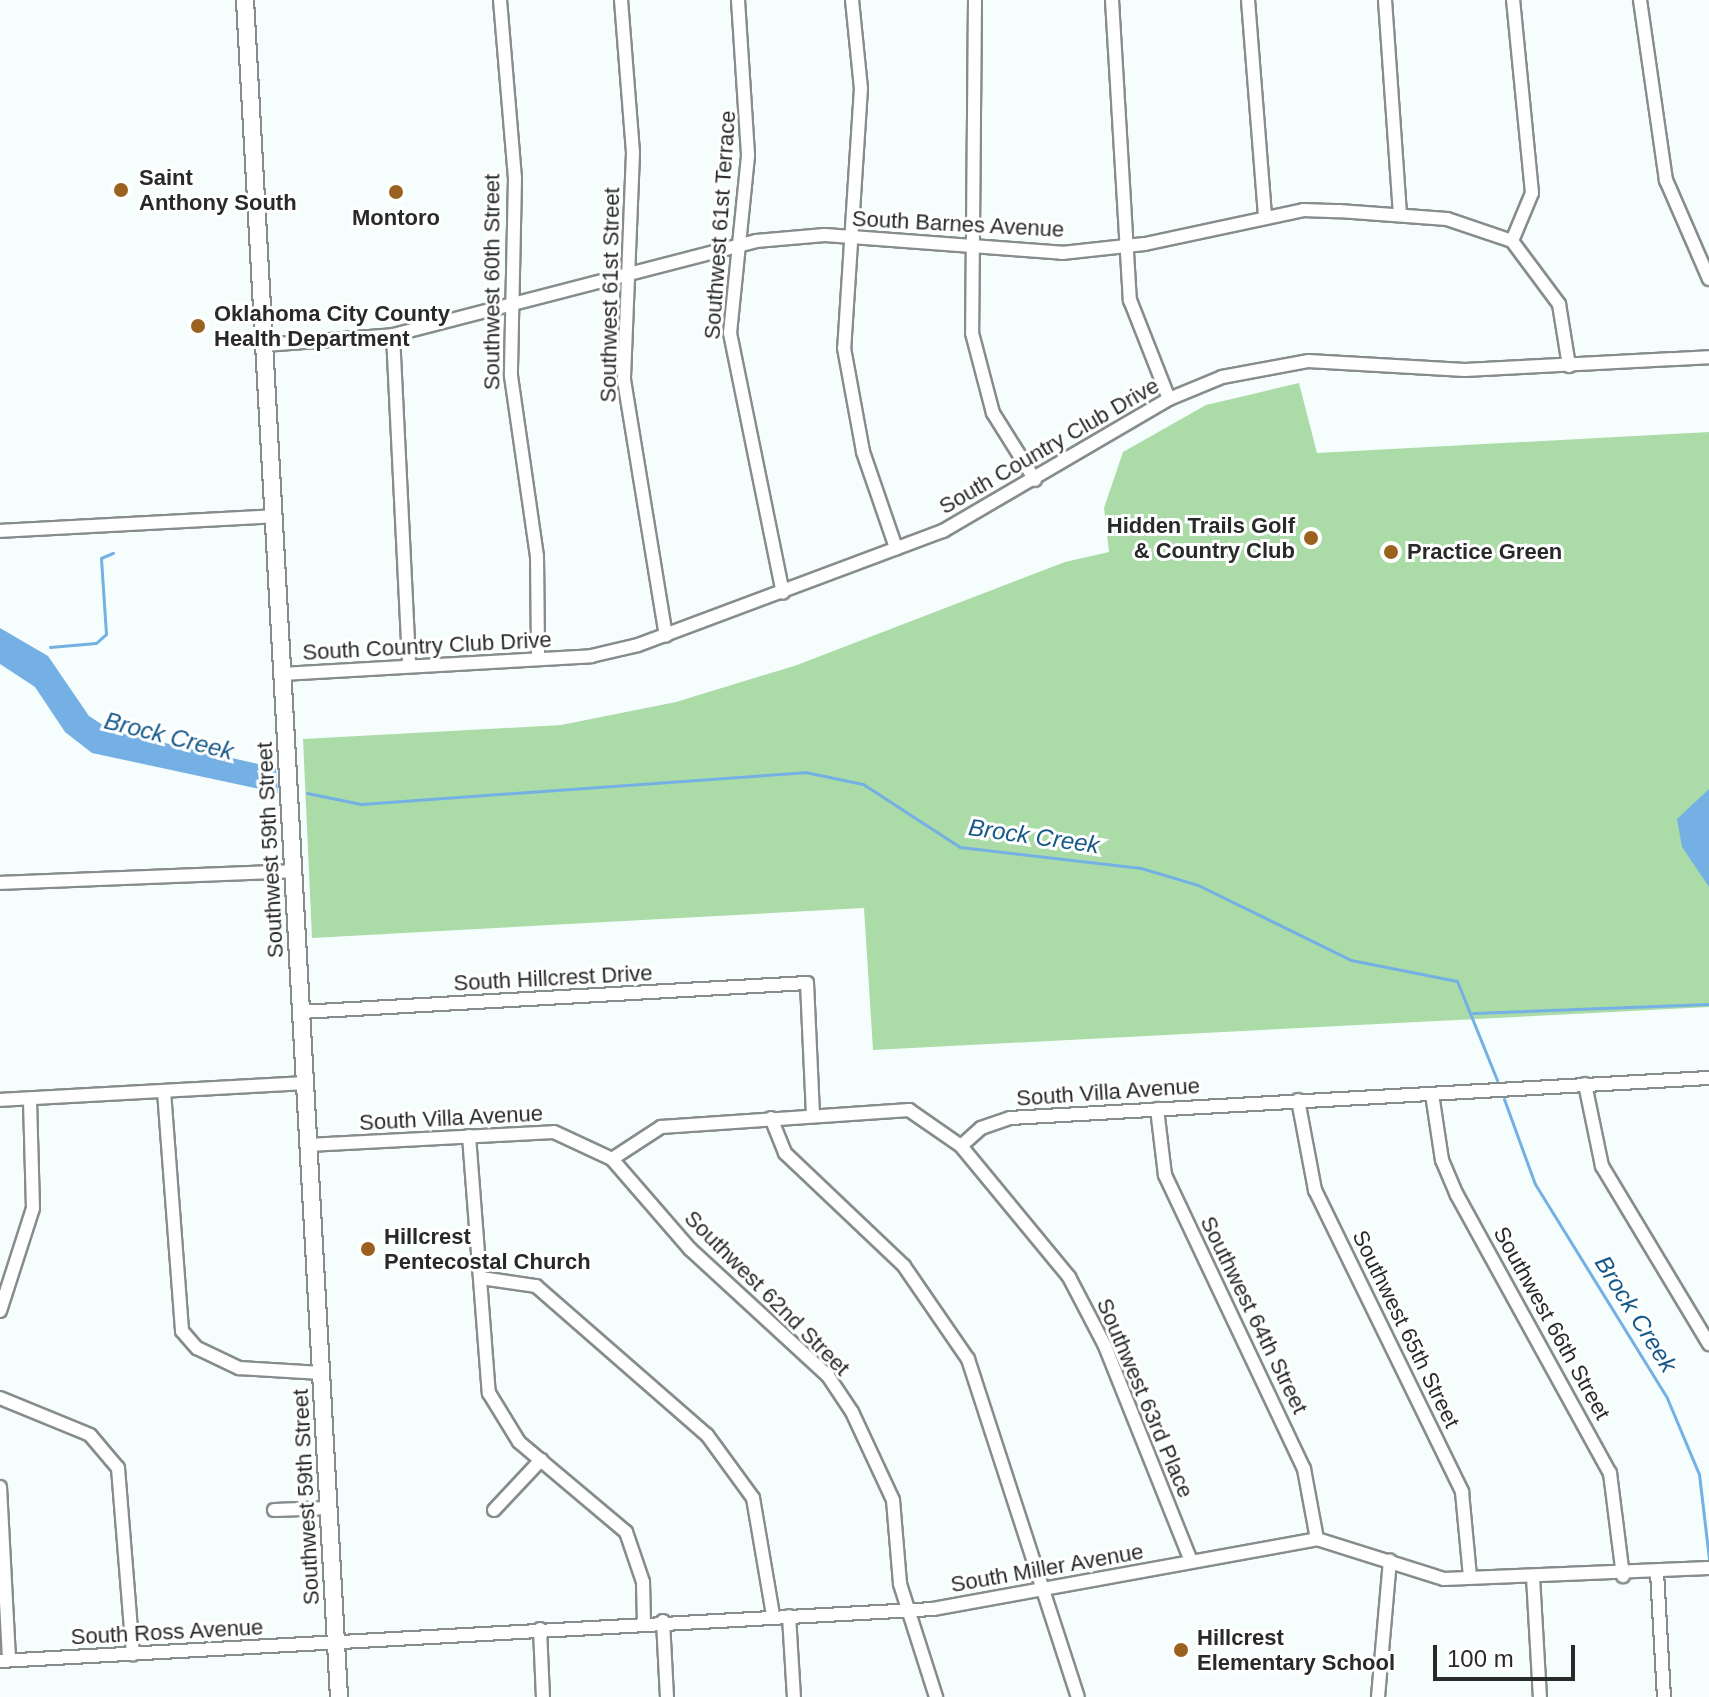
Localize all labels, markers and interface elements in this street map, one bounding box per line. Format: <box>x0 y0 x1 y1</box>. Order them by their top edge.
street label: Southwest 61st Terrace <box>699 109 741 341</box>
place label: Saint Anthony South <box>139 164 297 216</box>
street label: Southwest 60th Street <box>479 174 505 390</box>
marker: Saint Anthony South <box>110 179 132 201</box>
marker: Montoro <box>387 183 405 201</box>
street label: Southwest 61st Street <box>595 187 625 403</box>
place label: Montoro <box>352 205 440 231</box>
street label: South Barnes Avenue <box>851 205 1065 243</box>
place label: Oklahoma City County Health Department <box>214 300 450 352</box>
marker: Oklahoma City County Health Department <box>189 317 207 335</box>
street label: South Country Club Drive <box>934 372 1164 520</box>
place label: Hidden Trails Golf & Country Club <box>1107 512 1295 564</box>
marker: Hidden Trails Golf & Country Club <box>1302 529 1320 547</box>
place label: Practice Green <box>1407 539 1562 565</box>
marker: Practice Green <box>1382 543 1400 561</box>
street label: South Country Club Drive <box>302 626 552 666</box>
water label: Brock Creek <box>101 706 237 766</box>
street label: Southwest 59th Street <box>251 741 289 959</box>
water label: Brock Creek <box>967 813 1101 859</box>
street label: South Hillcrest Drive <box>453 960 653 996</box>
street label: South Villa Avenue <box>1015 1072 1201 1112</box>
street label: South Villa Avenue <box>358 1100 544 1136</box>
street label: Southwest 62nd Street <box>679 1205 855 1381</box>
street label: Southwest 64th Street <box>1195 1212 1313 1418</box>
street label: Southwest 66th Street <box>1488 1222 1616 1424</box>
place label: Hillcrest Pentecostal Church <box>384 1223 591 1274</box>
street label: Southwest 65th Street <box>1347 1226 1465 1432</box>
marker: Hillcrest Pentecostal Church <box>359 1240 377 1258</box>
water label: Brock Creek <box>1589 1250 1683 1378</box>
street label: Southwest 63rd Place <box>1091 1294 1199 1502</box>
street label: Southwest 59th Street <box>287 1388 325 1606</box>
street label: South Miller Avenue <box>948 1538 1146 1598</box>
street label: South Ross Avenue <box>69 1614 265 1650</box>
place label: Hillcrest Elementary School <box>1197 1624 1395 1676</box>
scale bar <box>1437 1629 1579 1679</box>
marker: Hillcrest Elementary School <box>1172 1641 1190 1659</box>
text: 100 m <box>1447 1645 1514 1672</box>

